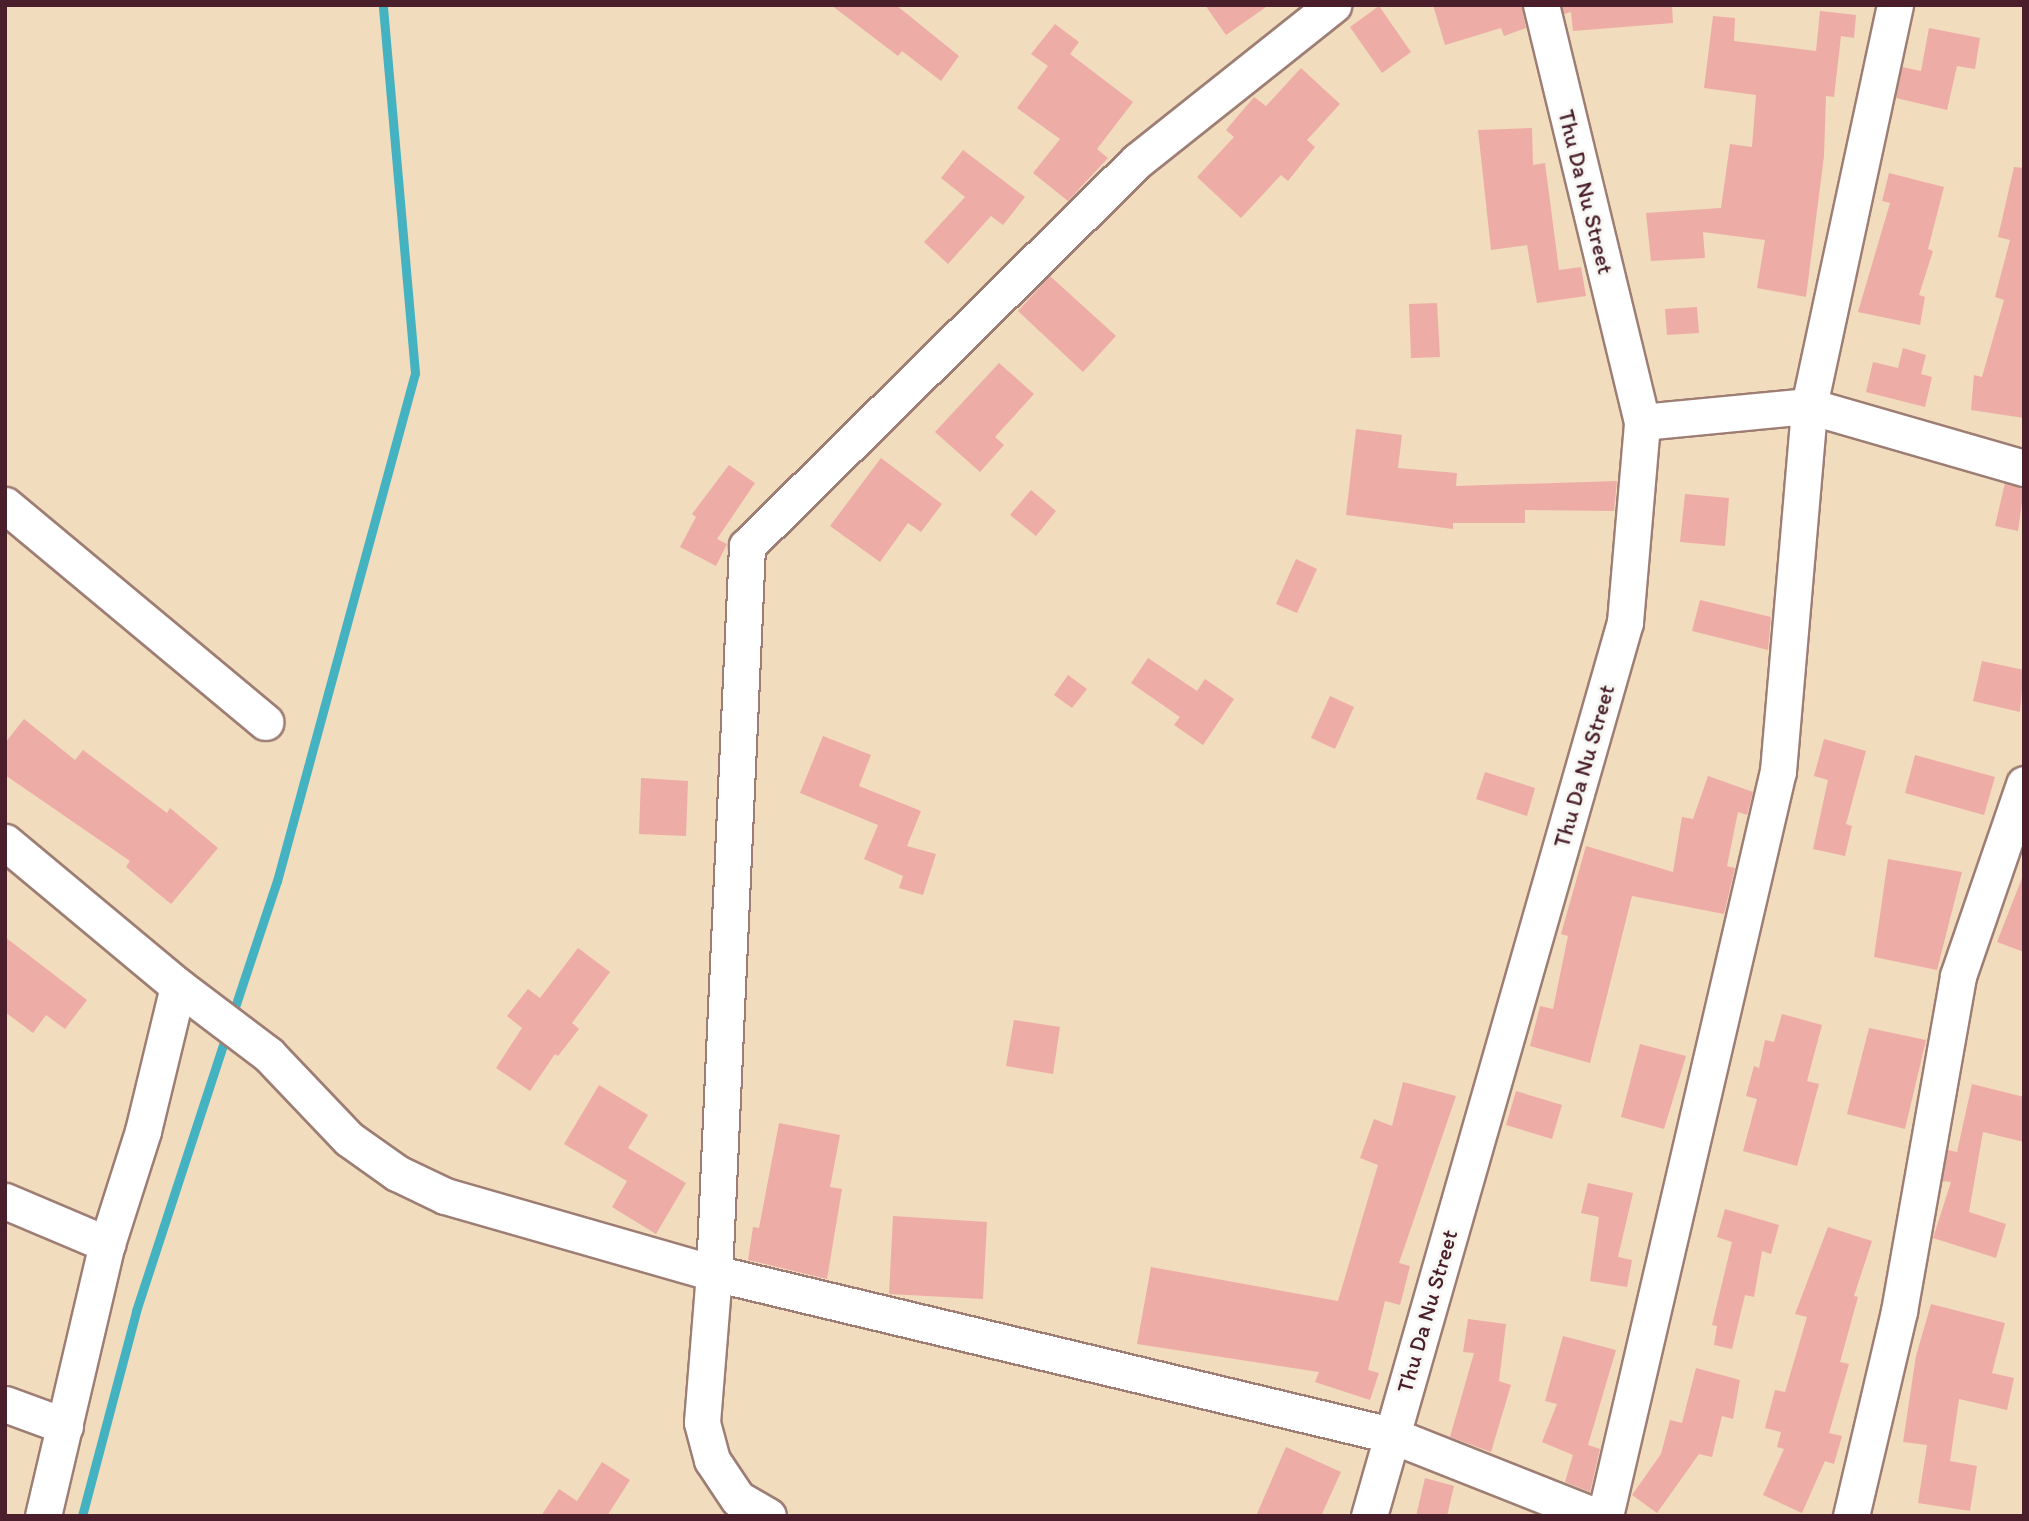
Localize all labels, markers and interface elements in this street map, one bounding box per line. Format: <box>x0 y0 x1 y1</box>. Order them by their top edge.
street label: Thu Da Nu Street <box>1552 106 1620 278</box>
street label: Thu Da Nu Street <box>1547 681 1621 851</box>
street label: Thu Da Nu Street <box>1390 1226 1464 1396</box>

